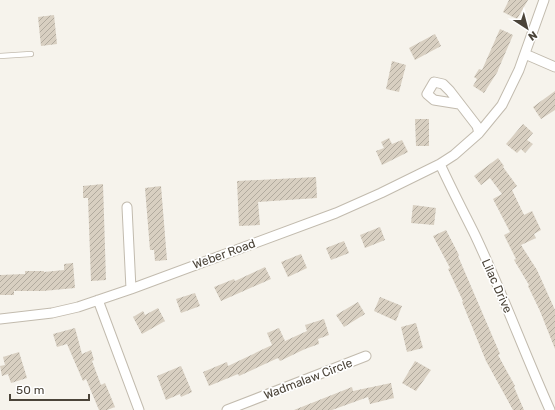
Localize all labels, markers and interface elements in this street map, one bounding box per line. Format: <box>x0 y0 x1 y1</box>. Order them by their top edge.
north arrow <box>507 8 547 48</box>
text: N <box>525 28 540 43</box>
street label: Weber Road <box>191 236 257 272</box>
street label: Lilac Drive <box>479 257 515 315</box>
street label: Wadmalaw Circle <box>262 356 355 402</box>
scale bar <box>10 376 89 402</box>
text: 50 m <box>16 383 44 397</box>

